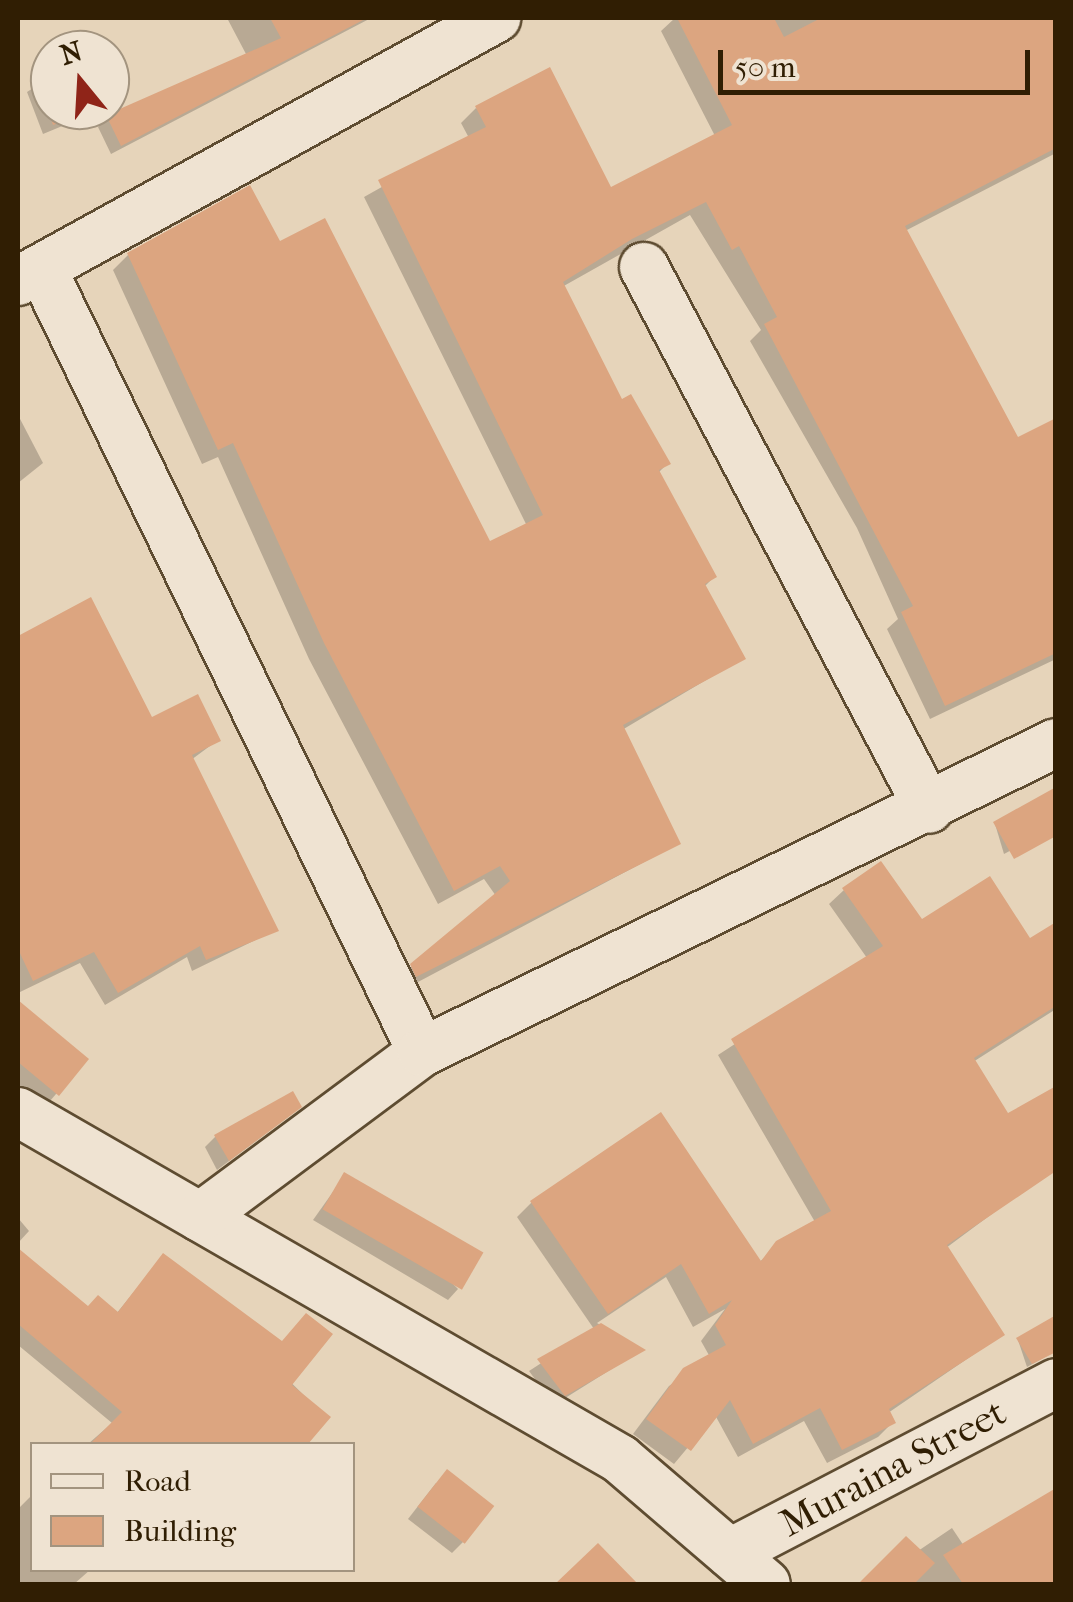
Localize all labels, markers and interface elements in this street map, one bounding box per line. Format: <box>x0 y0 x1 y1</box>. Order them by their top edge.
north arrow <box>30 30 130 130</box>
scale bar <box>723 30 1036 92</box>
text: N <box>56 34 86 72</box>
text: 50 m <box>735 50 796 85</box>
street label: Muraina Street <box>772 1389 1014 1547</box>
legend <box>30 1442 355 1572</box>
text: Road <box>124 1464 191 1499</box>
text: Building <box>124 1514 236 1549</box>

